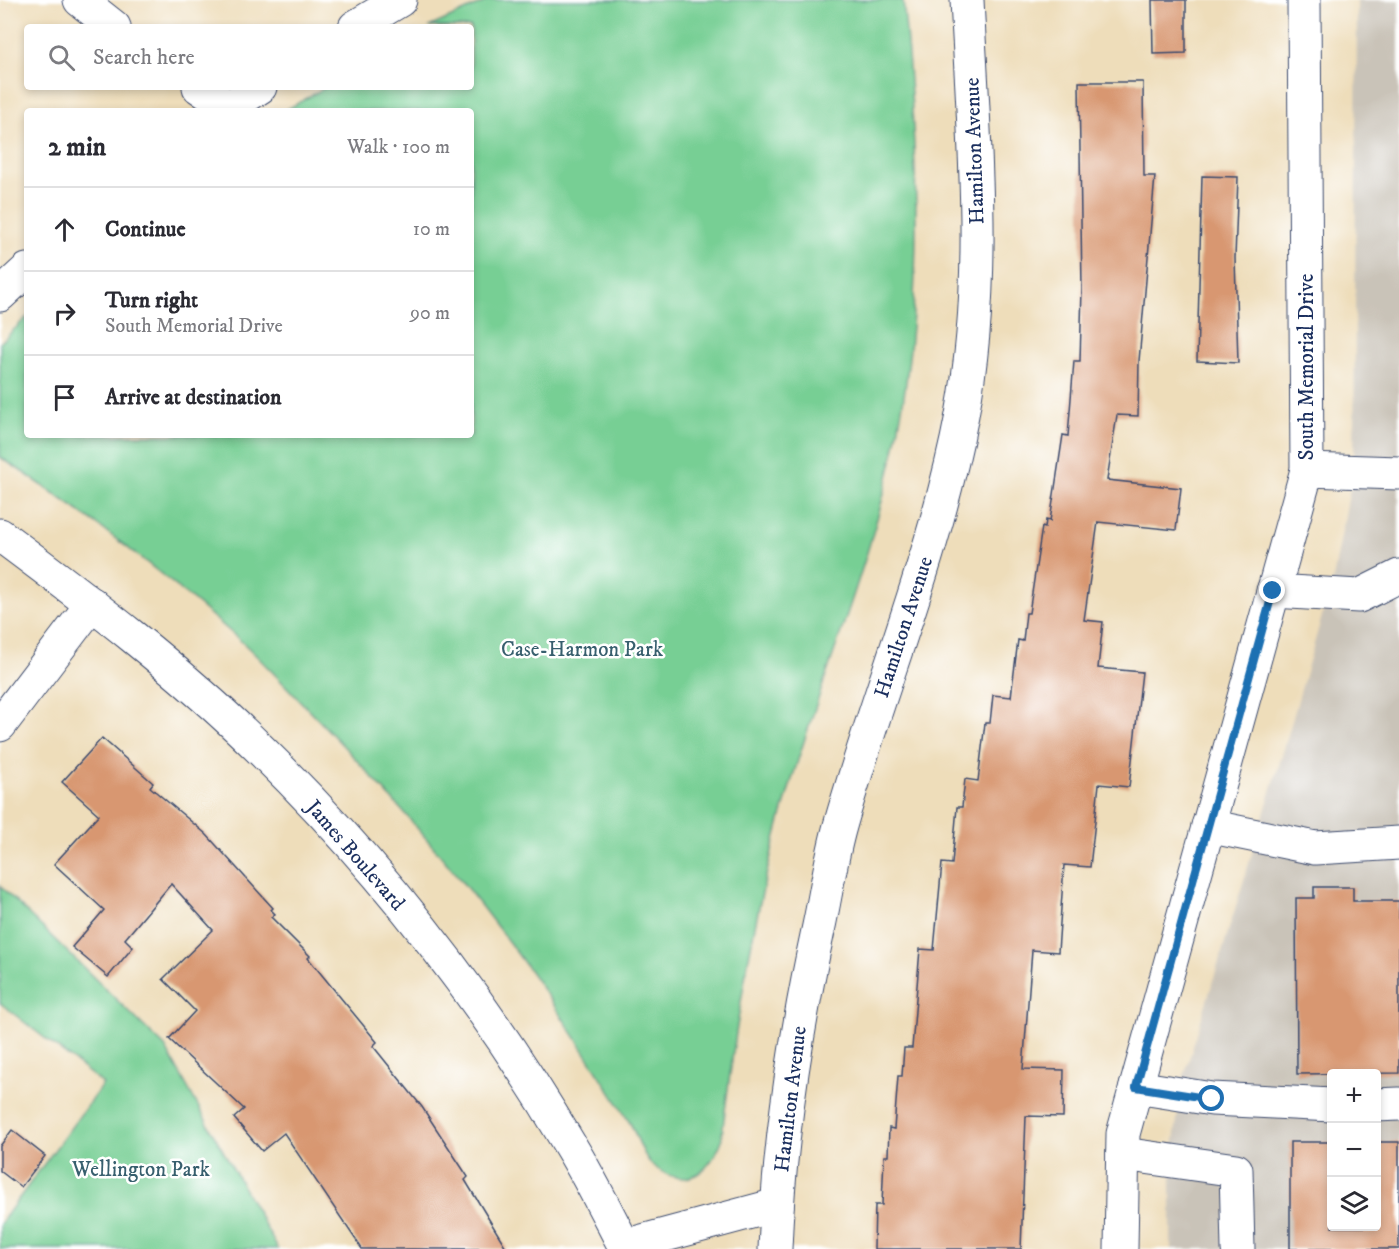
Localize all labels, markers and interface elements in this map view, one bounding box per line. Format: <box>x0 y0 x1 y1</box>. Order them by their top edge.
search box <box>24 24 474 90</box>
icon: search <box>45 41 78 74</box>
text: Search here <box>93 44 195 71</box>
street label: Hamilton Avenue <box>959 77 991 225</box>
text: 2 min <box>48 131 106 164</box>
text: Walk · 100 m <box>347 135 450 160</box>
icon: ahead <box>48 213 81 246</box>
text: Continue <box>105 216 186 243</box>
text: 10 m <box>413 217 450 242</box>
street label: South Memorial Drive <box>1294 273 1320 460</box>
text: Turn right <box>105 287 198 314</box>
icon: right <box>48 297 81 330</box>
text: 90 m <box>410 301 450 326</box>
text: South Memorial Drive <box>105 314 283 339</box>
icon: arrive <box>48 381 81 414</box>
text: Arrive at destination <box>105 384 282 411</box>
street label: Hamilton Avenue <box>869 553 939 701</box>
route end <box>1259 577 1285 603</box>
park label: Case-Harmon Park <box>501 637 664 663</box>
street label: James Boulevard <box>299 794 411 917</box>
street label: Hamilton Avenue <box>769 1024 813 1174</box>
map controls <box>1327 1069 1381 1231</box>
button: + <box>1327 1069 1381 1123</box>
route start <box>1198 1085 1224 1111</box>
button: − <box>1327 1123 1381 1177</box>
park label: Wellington Park <box>71 1157 210 1183</box>
button: layers <box>1327 1177 1381 1231</box>

